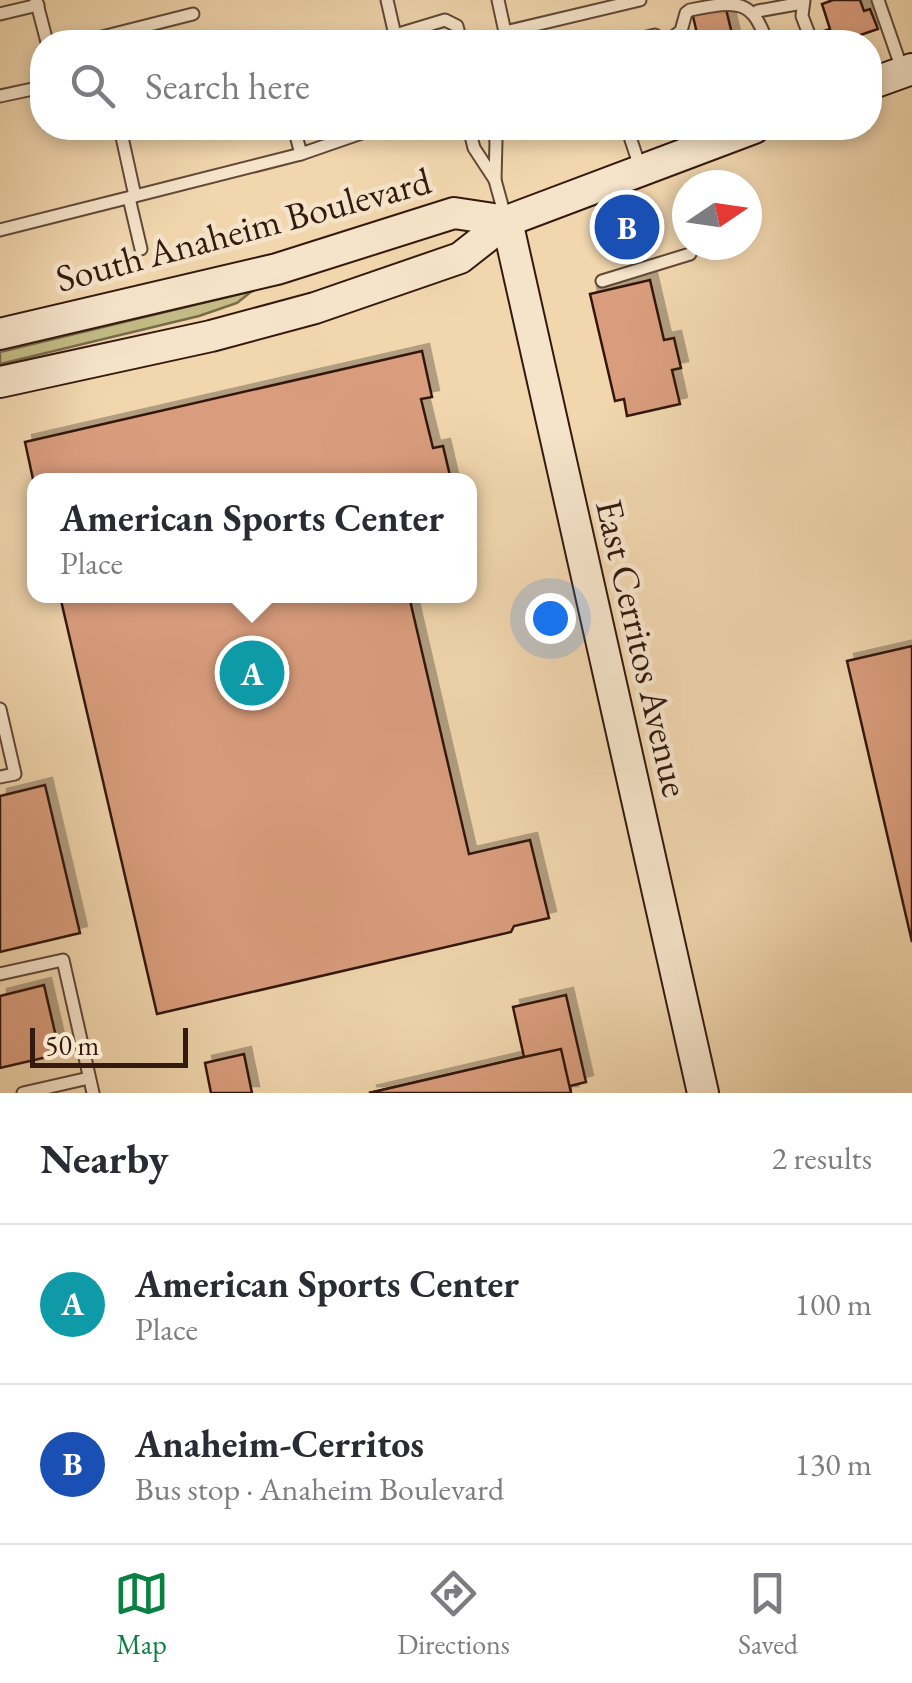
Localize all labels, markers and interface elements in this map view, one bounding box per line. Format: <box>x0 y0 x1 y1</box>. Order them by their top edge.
search box <box>30 30 882 140</box>
icon: search <box>65 58 120 113</box>
text: Search here <box>145 61 310 110</box>
street label: South Anaheim Boulevard <box>50 155 437 303</box>
north arrow <box>672 170 762 260</box>
pin: B <box>594 190 660 264</box>
popup <box>27 473 477 603</box>
text: American Sports Center <box>60 493 444 542</box>
street label: East Cerritos Avenue <box>585 495 701 801</box>
text: Place <box>60 542 123 584</box>
your location <box>525 593 576 644</box>
pin: A <box>220 636 284 710</box>
scale bar <box>30 1023 188 1068</box>
text: 50 m <box>45 1027 99 1063</box>
text: Nearby <box>40 1131 169 1186</box>
text: 2 results <box>772 1137 872 1179</box>
text: American Sports Center <box>135 1259 519 1308</box>
text: A <box>61 1283 84 1325</box>
text: 100 m <box>795 1283 872 1325</box>
text: Place <box>135 1308 198 1350</box>
text: Anaheim-Cerritos <box>135 1419 424 1468</box>
text: B <box>62 1443 83 1485</box>
text: 130 m <box>795 1443 872 1485</box>
text: Bus stop · Anaheim Boulevard <box>135 1468 504 1510</box>
tab: Map <box>114 1566 169 1662</box>
tab: Directions <box>397 1566 510 1662</box>
tab: Saved <box>738 1566 798 1662</box>

